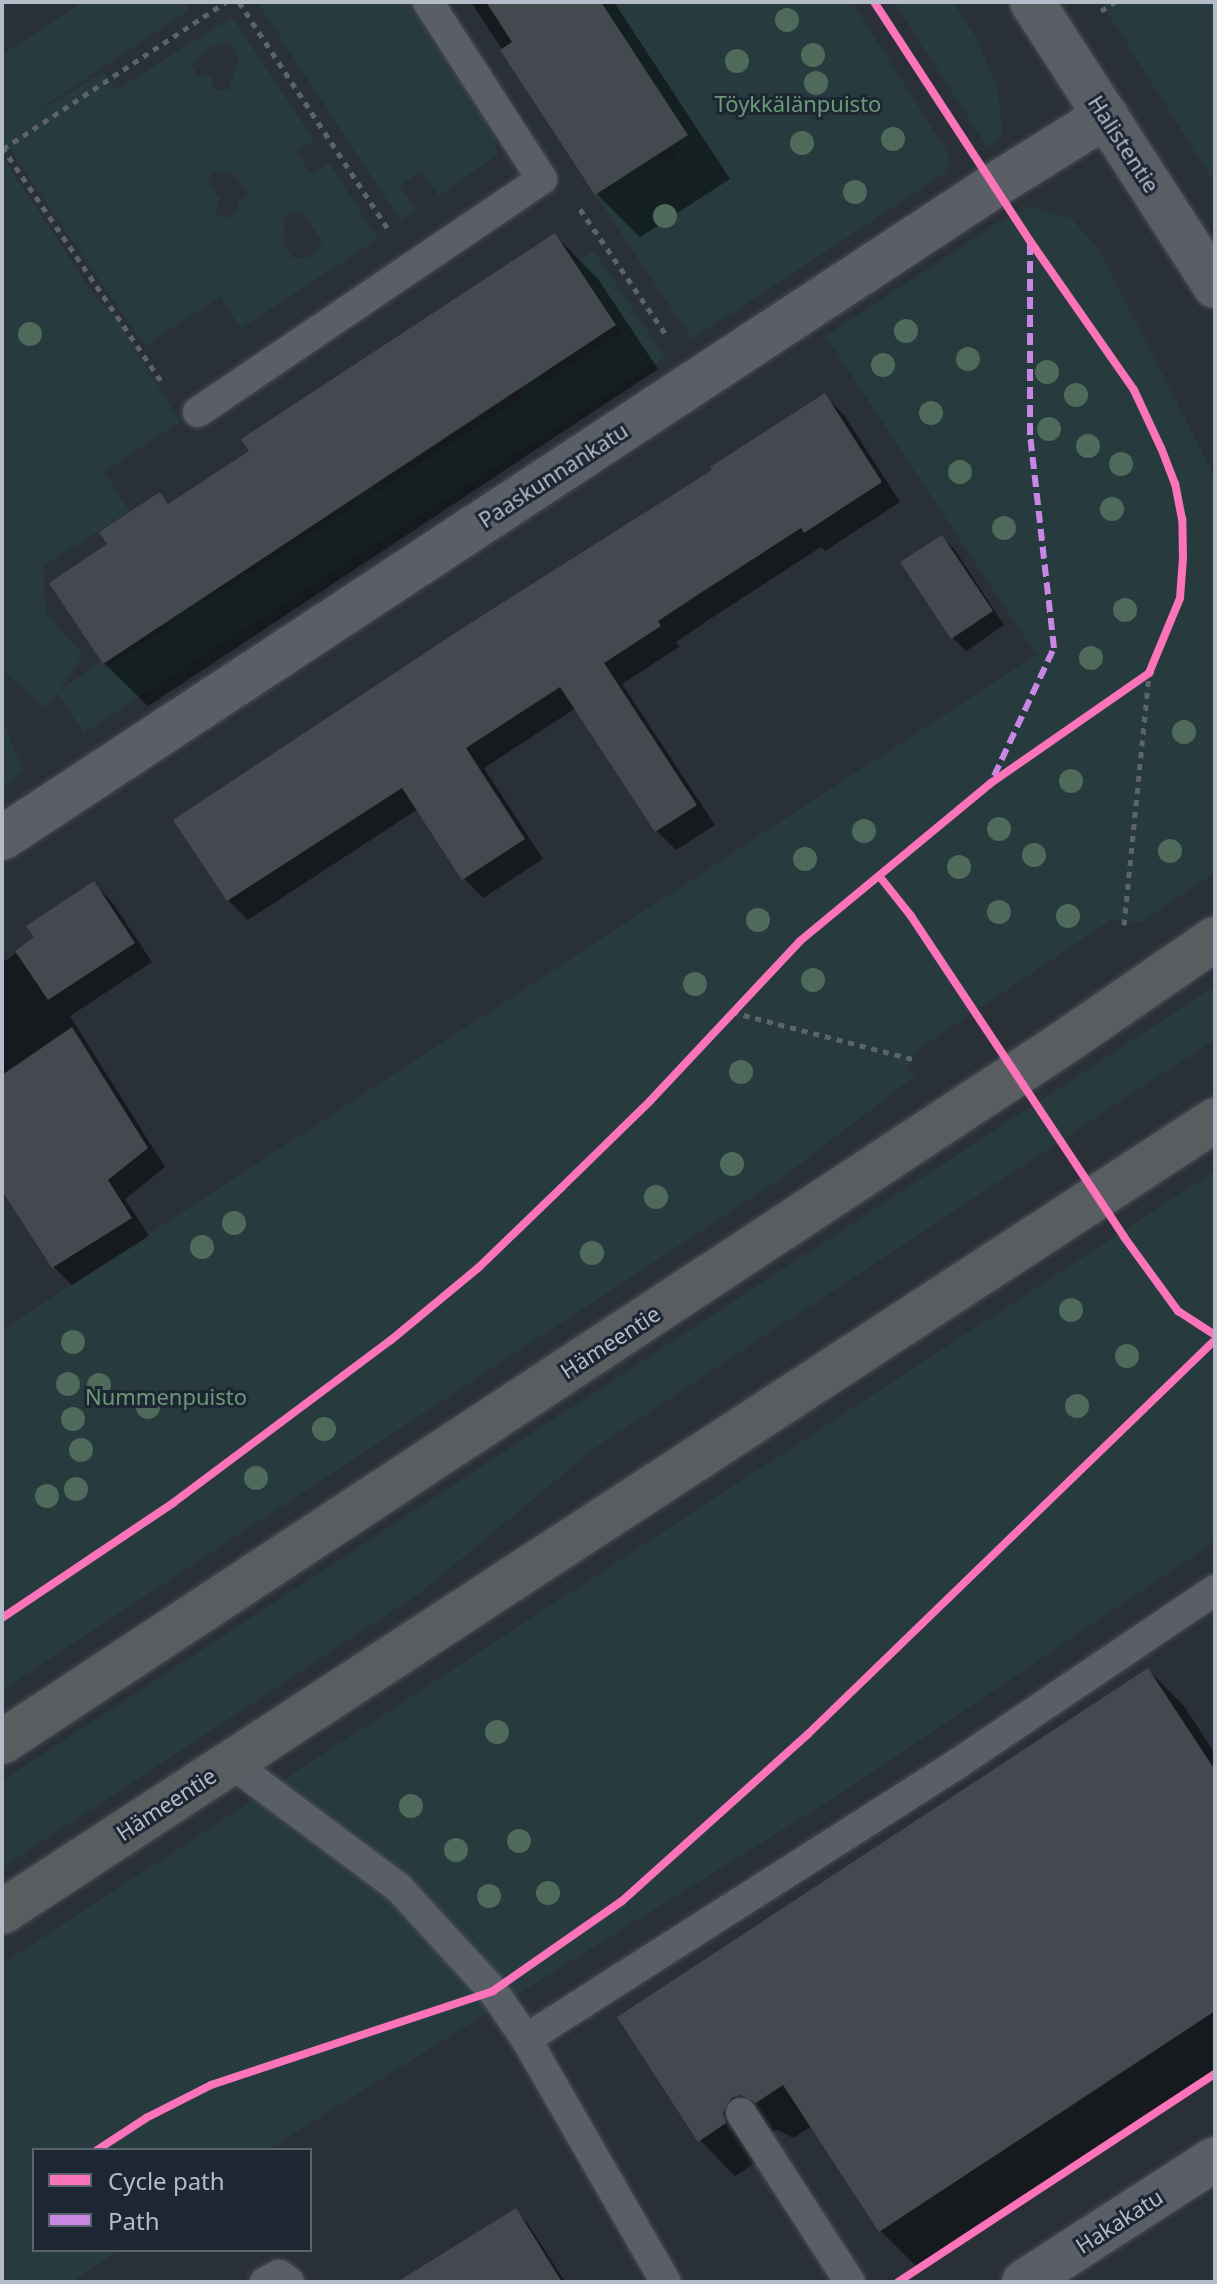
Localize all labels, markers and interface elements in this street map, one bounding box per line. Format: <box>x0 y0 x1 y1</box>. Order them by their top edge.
street label: Halistentie <box>1083 90 1165 198</box>
park label: Töykkälänpuisto <box>715 91 881 117</box>
street label: Paaskunnankatu <box>473 417 633 533</box>
street label: Hämeentie <box>555 1300 665 1384</box>
park label: Nummenpuisto <box>85 1384 247 1410</box>
street label: Hämeentie <box>111 1762 221 1846</box>
legend <box>32 2148 312 2252</box>
text: Cycle path <box>108 2164 225 2197</box>
street label: Hakakatu <box>1071 2183 1167 2259</box>
text: Path <box>108 2204 159 2237</box>

